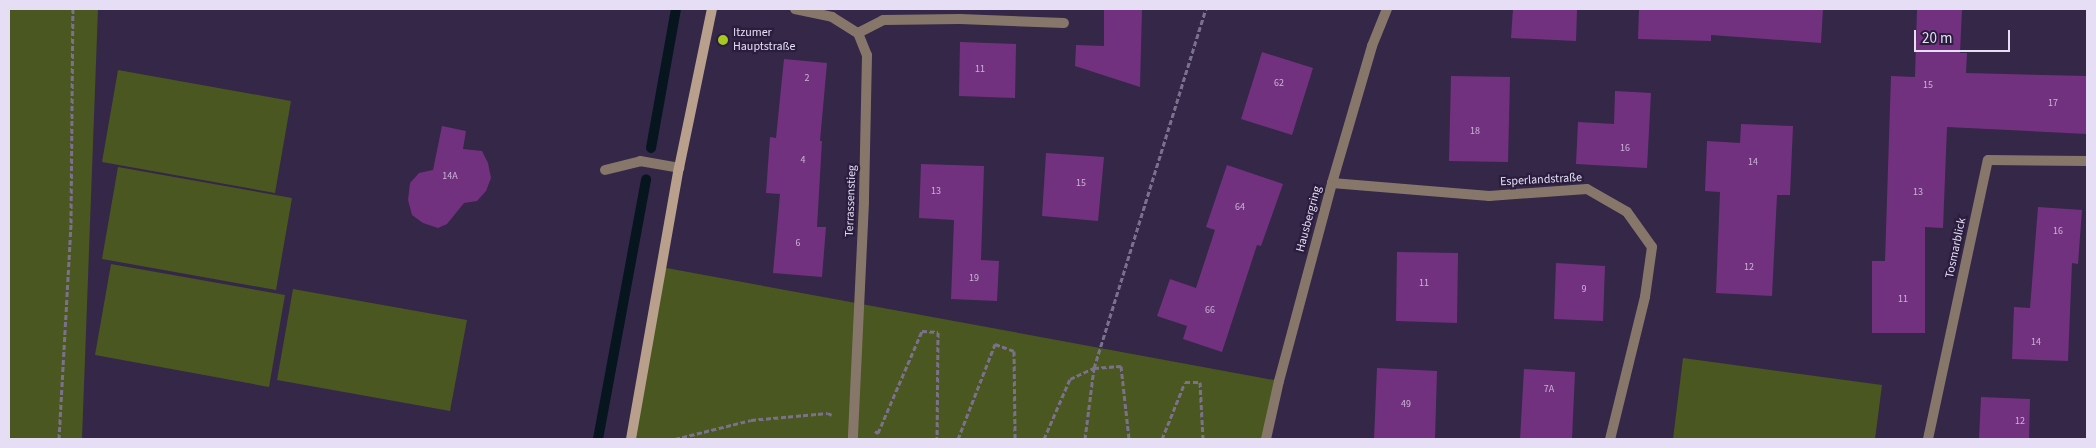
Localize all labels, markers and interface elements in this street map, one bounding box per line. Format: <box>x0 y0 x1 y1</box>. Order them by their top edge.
scale bar <box>1916 20 2012 52</box>
place label: Itzumer Hauptstraße <box>733 26 795 54</box>
text: 20 m <box>1922 28 1952 49</box>
marker: Itzumer Hauptstraße <box>717 34 729 46</box>
house number: 11 <box>975 64 985 76</box>
house number: 2 <box>805 73 809 85</box>
house number: 62 <box>1274 78 1284 90</box>
house number: 15 <box>1923 80 1933 92</box>
house number: 17 <box>2048 98 2058 110</box>
house number: 18 <box>1470 126 1480 138</box>
house number: 16 <box>1620 143 1630 155</box>
house number: 4 <box>801 155 805 167</box>
house number: 14 <box>1748 157 1758 169</box>
street label: Terrassenstieg <box>843 165 859 237</box>
house number: 14A <box>442 171 458 183</box>
street label: Esperlandstraße <box>1500 171 1582 189</box>
house number: 15 <box>1076 178 1086 190</box>
street label: Hausbergring <box>1293 184 1325 254</box>
house number: 13 <box>931 186 941 198</box>
house number: 13 <box>1913 187 1923 199</box>
house number: 64 <box>1235 202 1245 214</box>
street label: Tosmarblick <box>1943 216 1969 280</box>
house number: 16 <box>2053 226 2063 238</box>
house number: 6 <box>796 238 800 250</box>
house number: 12 <box>1744 262 1754 274</box>
house number: 19 <box>969 273 979 285</box>
house number: 11 <box>1419 278 1429 290</box>
house number: 9 <box>1582 284 1586 296</box>
house number: 11 <box>1898 294 1908 306</box>
house number: 66 <box>1205 305 1215 317</box>
house number: 14 <box>2031 337 2041 349</box>
house number: 7A <box>1544 384 1554 396</box>
house number: 49 <box>1401 399 1411 411</box>
house number: 12 <box>2015 416 2025 428</box>

